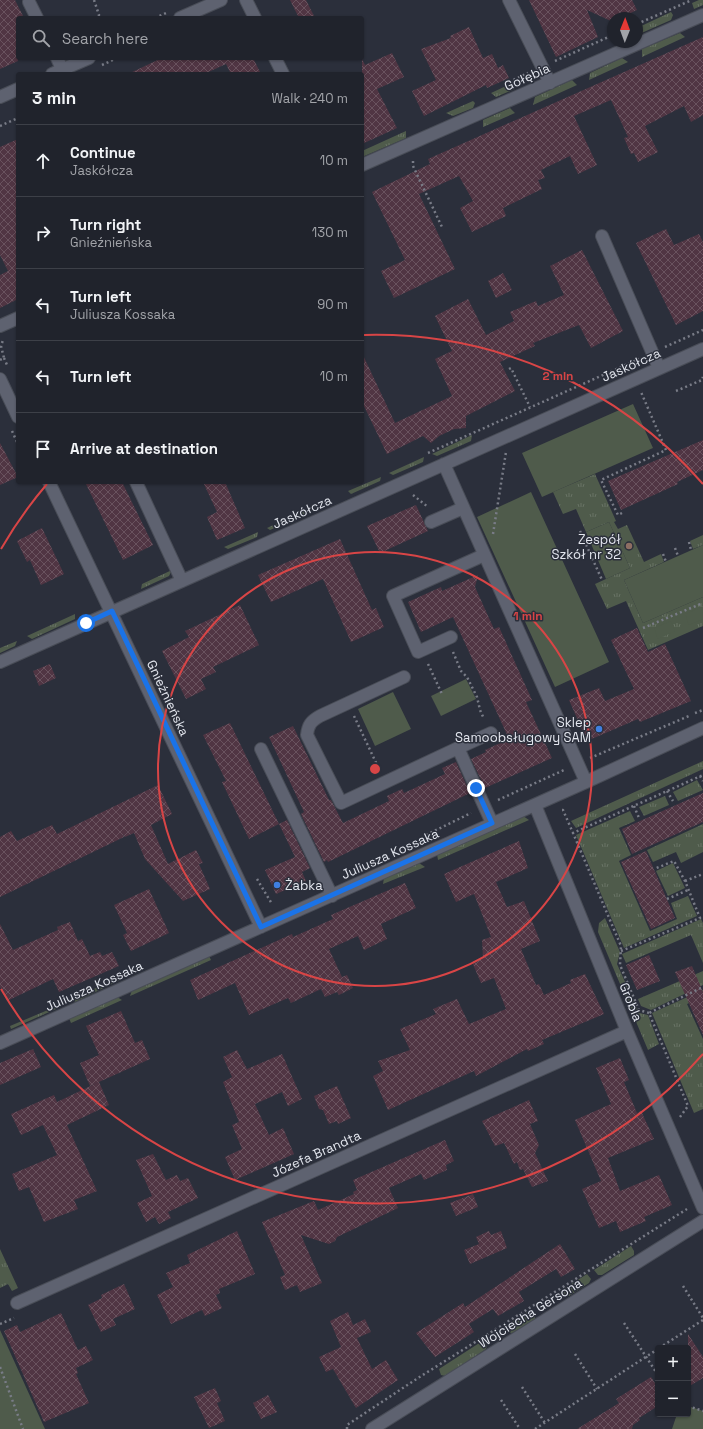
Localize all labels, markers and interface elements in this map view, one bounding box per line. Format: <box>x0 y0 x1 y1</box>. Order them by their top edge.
north arrow <box>607 12 643 48</box>
search box <box>16 16 364 60</box>
icon: search <box>30 27 52 49</box>
text: Search here <box>62 29 148 48</box>
street label: Gołębia <box>502 59 553 95</box>
text: 3 min <box>32 87 76 109</box>
text: Walk · 240 m <box>272 90 348 107</box>
text: Continue <box>70 143 136 162</box>
icon: ahead <box>32 150 54 172</box>
text: 10 m <box>320 152 348 169</box>
text: Jaskółcza <box>70 162 133 179</box>
text: Turn right <box>70 215 141 234</box>
icon: right <box>32 222 54 244</box>
text: 130 m <box>312 224 348 241</box>
text: Gnieźnieńska <box>70 234 152 251</box>
text: Turn left <box>70 287 132 306</box>
icon: left <box>32 294 54 316</box>
text: 90 m <box>317 296 348 313</box>
text: Juliusza Kossaka <box>70 306 175 323</box>
street label: Jaskółcza <box>599 344 664 386</box>
icon: left <box>32 366 54 388</box>
text: Turn left <box>70 367 132 386</box>
text: 10 m <box>320 368 348 385</box>
text: 2 min <box>542 368 574 384</box>
icon: arrive <box>32 438 54 460</box>
text: Arrive at destination <box>70 439 218 458</box>
street label: Jaskółcza <box>270 491 335 533</box>
place label: Zespół Szkół nr 32 <box>552 531 621 563</box>
marker: Zespół Szkół nr 32 <box>624 541 634 551</box>
text: 1 min <box>513 608 543 624</box>
route start <box>77 614 95 632</box>
street label: Gnieźnieńska <box>143 657 193 739</box>
place label: Sklep Samoobsługowy SAM <box>455 714 591 746</box>
marker: Sklep Samoobsługowy SAM <box>594 724 604 734</box>
centre of rings <box>368 762 382 776</box>
route end <box>467 779 485 797</box>
street label: Juliusza Kossaka <box>338 825 442 883</box>
place label: Żabka <box>285 877 323 894</box>
marker: Żabka <box>272 880 282 890</box>
street label: Juliusza Kossaka <box>42 957 146 1015</box>
street label: Grobla <box>616 980 647 1024</box>
street label: Józefa Brandta <box>269 1126 364 1181</box>
street label: Wojciecha Gersona <box>475 1274 585 1352</box>
map controls <box>655 1345 691 1417</box>
button: + <box>655 1345 691 1381</box>
button: − <box>655 1381 691 1417</box>

